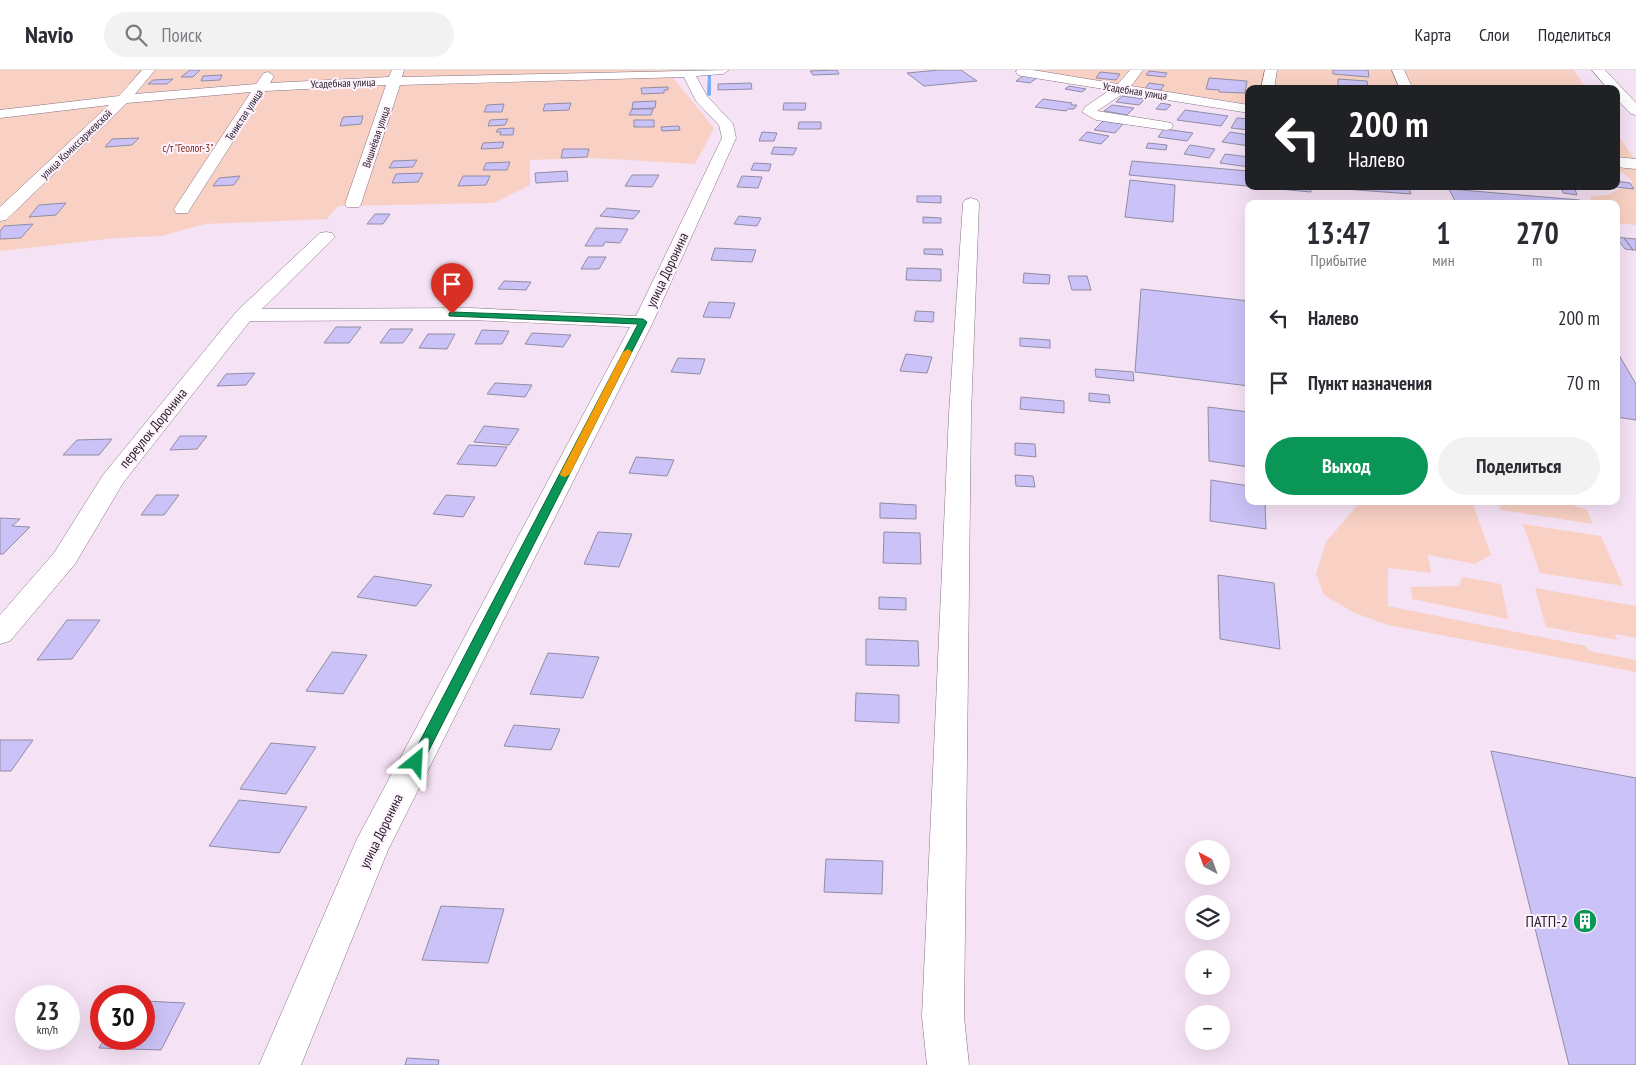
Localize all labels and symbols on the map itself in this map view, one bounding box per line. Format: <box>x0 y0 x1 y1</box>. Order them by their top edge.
street label: Усадебная улица <box>310 75 376 91</box>
street label: Усадебная улица <box>1102 79 1168 103</box>
street label: Тенистая улица <box>222 87 266 143</box>
street label: Вишнёвая улица <box>359 105 393 169</box>
street label: улица Комиссаржевской <box>37 106 115 182</box>
park label: с/т "Геолог-3" <box>163 141 213 155</box>
street label: улица Доронина <box>642 230 692 310</box>
pin <box>431 263 473 314</box>
street label: переулок Доронина <box>115 384 191 472</box>
position arrow <box>389 735 441 787</box>
street label: улица Доронина <box>355 791 407 871</box>
north arrow <box>1185 840 1230 885</box>
building icon: ПАТП-2 <box>1572 908 1598 934</box>
place label: ПАТП-2 <box>1525 911 1568 931</box>
speed limit sign: 30 <box>90 985 155 1050</box>

